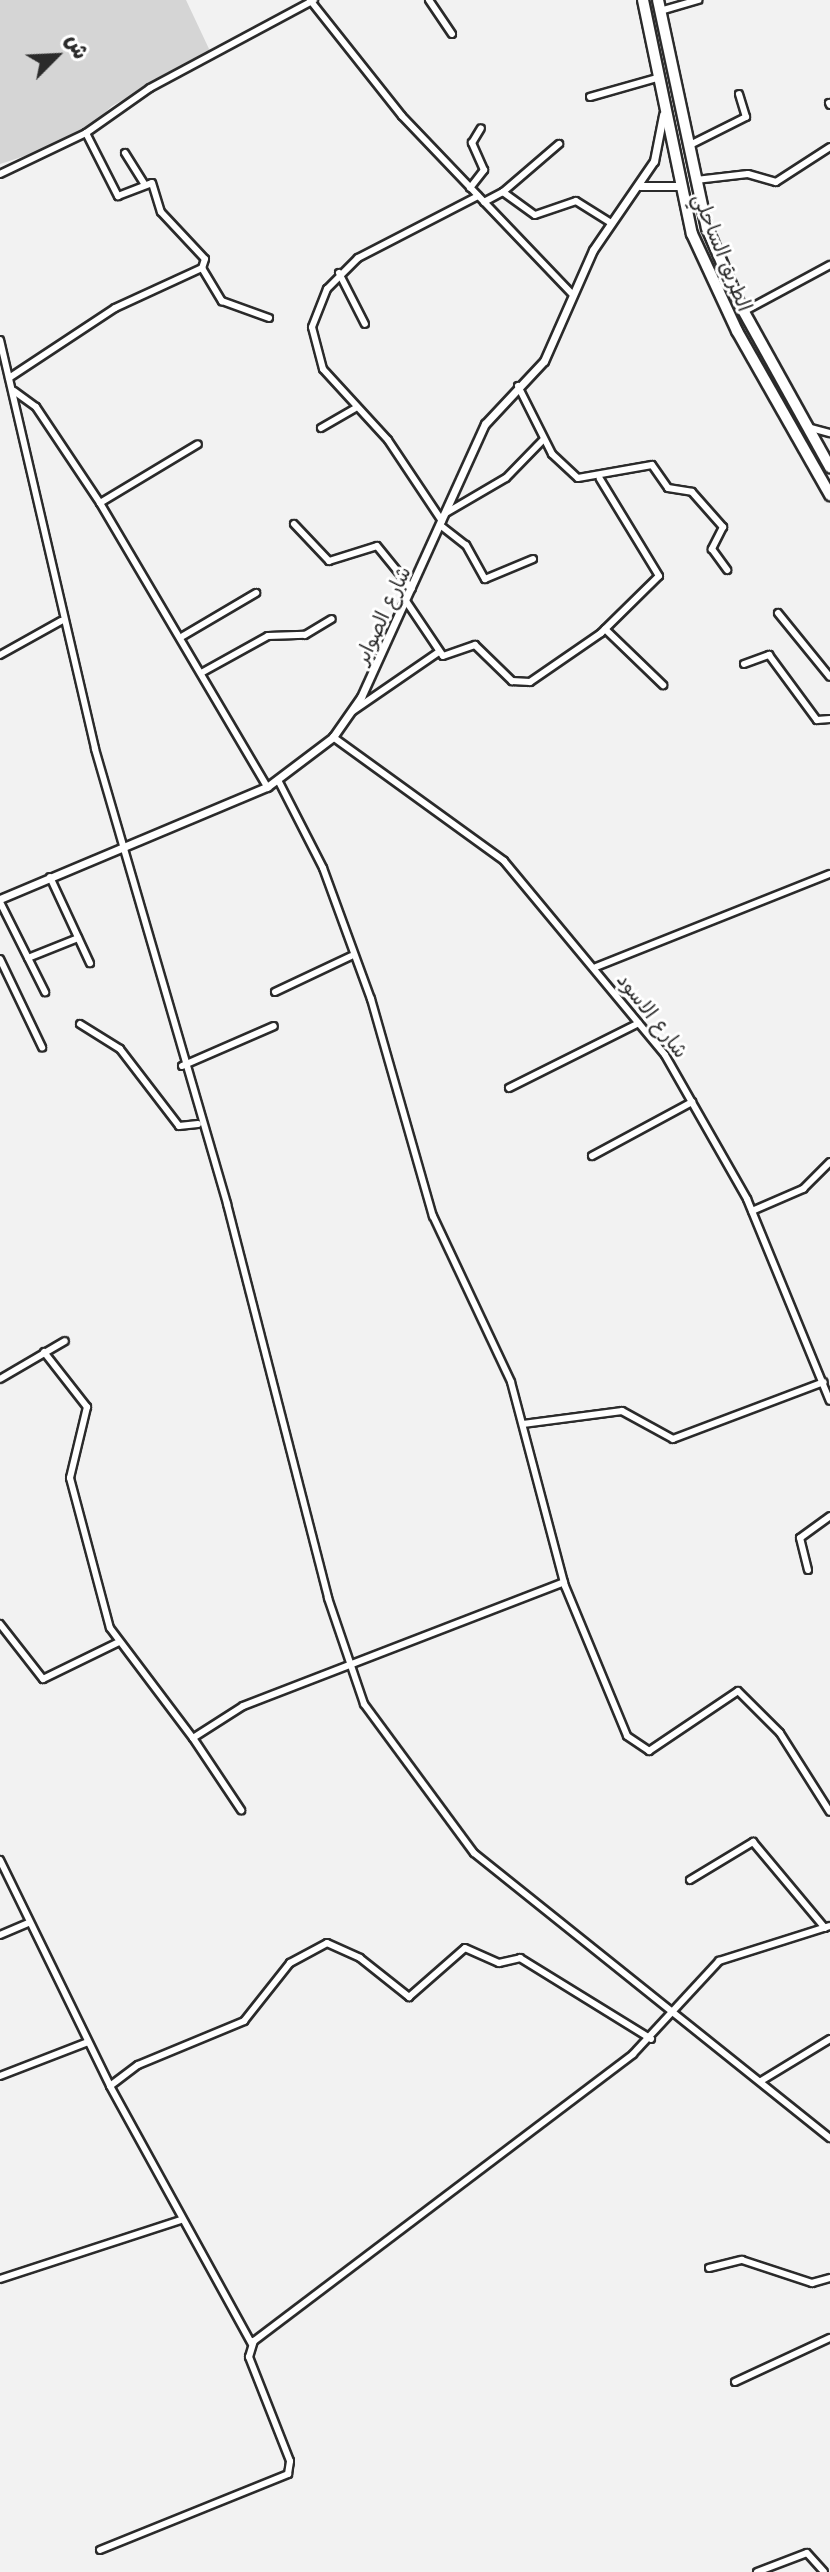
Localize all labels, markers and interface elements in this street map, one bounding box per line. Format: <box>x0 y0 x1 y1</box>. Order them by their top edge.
north arrow <box>16 16 96 96</box>
text: ش <box>60 29 97 63</box>
street label: الطريق الساحلي <box>688 190 758 314</box>
street label: شارع الصوابر <box>349 562 415 668</box>
street label: شارع الاسود <box>612 968 694 1062</box>

